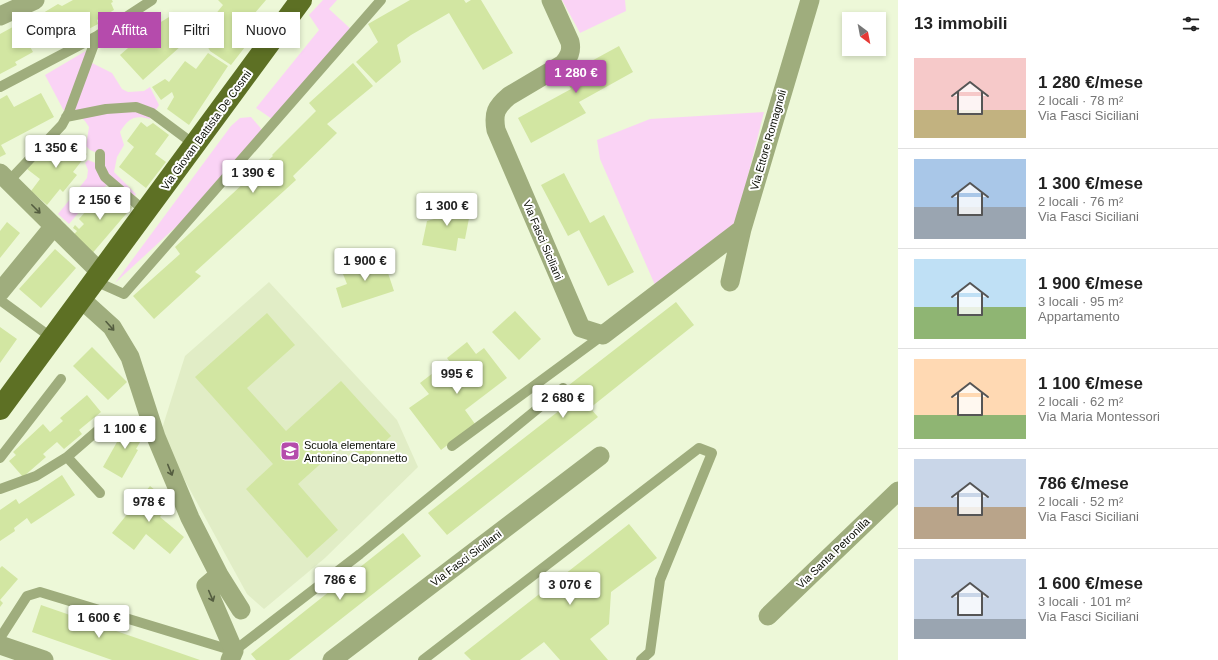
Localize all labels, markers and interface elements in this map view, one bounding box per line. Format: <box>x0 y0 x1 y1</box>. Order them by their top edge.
chip: Compra <box>12 12 90 48</box>
chip: Affitta <box>98 12 161 48</box>
chip: Filtri <box>169 12 224 48</box>
chip: Nuovo <box>232 12 300 48</box>
north arrow <box>842 12 886 56</box>
map controls <box>842 12 886 56</box>
icon: filters <box>1180 13 1202 35</box>
text: 13 immobili <box>914 14 1008 33</box>
pin: 1 280 € <box>539 60 613 94</box>
text: 1 280 € <box>554 65 598 80</box>
street label: Via Giovan Battista De Cosmi <box>159 68 253 192</box>
text: 1 280 €/mese <box>1038 73 1143 92</box>
icon: home <box>946 74 994 122</box>
street label: Via Ettore Romagnoli <box>748 88 788 192</box>
text: 2 locali · 78 m² <box>1038 93 1123 108</box>
text: Via Fasci Siciliani <box>1038 108 1139 123</box>
pin: 1 350 € <box>19 135 93 169</box>
text: 1 350 € <box>34 140 78 155</box>
pin: 1 390 € <box>216 160 290 194</box>
text: 1 390 € <box>231 165 275 180</box>
text: 1 300 €/mese <box>1038 174 1143 193</box>
icon: home <box>946 175 994 223</box>
pin: 2 150 € <box>63 187 137 221</box>
text: 2 150 € <box>78 192 122 207</box>
pin: 1 300 € <box>410 193 484 227</box>
text: 2 locali · 76 m² <box>1038 194 1123 209</box>
text: 1 300 € <box>425 198 469 213</box>
street label: Via Fasci Siciliani <box>521 198 565 282</box>
one-way arrow <box>31 204 41 214</box>
text: Via Fasci Siciliani <box>1038 209 1139 224</box>
pin: 1 900 € <box>328 248 402 282</box>
text: 1 900 € <box>343 253 387 268</box>
text: 1 900 €/mese <box>1038 274 1143 293</box>
icon: home <box>946 275 994 323</box>
text: 3 locali · 95 m² <box>1038 294 1123 309</box>
text: Appartamento <box>1038 309 1120 324</box>
one-way arrow <box>105 320 114 331</box>
pin: 995 € <box>429 361 485 395</box>
text: 995 € <box>441 366 473 381</box>
text: 1 100 €/mese <box>1038 374 1143 393</box>
icon: home <box>946 375 994 423</box>
pin: 2 680 € <box>526 385 600 419</box>
text: 2 680 € <box>541 390 585 405</box>
text: 2 locali · 62 m² <box>1038 394 1123 409</box>
text: Via Maria Montessori <box>1038 409 1160 424</box>
pin: 1 100 € <box>88 416 162 450</box>
text: 1 100 € <box>103 421 147 436</box>
place label: Scuola elementare Antonino Caponnetto <box>304 439 407 464</box>
school or university icon: Scuola elementare Antonino Caponnetto <box>279 440 301 462</box>
one-way arrow <box>167 464 174 476</box>
text: 786 €/mese <box>1038 474 1129 493</box>
icon: home <box>946 475 994 523</box>
pin: 978 € <box>121 489 177 523</box>
text: 978 € <box>133 494 165 509</box>
text: 2 locali · 52 m² <box>1038 494 1123 509</box>
text: Via Fasci Siciliani <box>1038 509 1139 524</box>
street label: Via Santa Petronilla <box>794 515 872 591</box>
street label: Via Fasci Siciliani <box>428 528 504 588</box>
pin: 786 € <box>312 567 368 601</box>
text: 786 € <box>324 572 356 587</box>
pin: 3 070 € <box>533 572 607 606</box>
text: 1 600 €/mese <box>1038 574 1143 593</box>
icon: home <box>946 575 994 623</box>
text: 3 070 € <box>548 577 592 592</box>
one-way arrow <box>207 590 215 602</box>
text: 3 locali · 101 m² <box>1038 594 1130 609</box>
pin: 1 600 € <box>62 605 136 639</box>
text: Via Fasci Siciliani <box>1038 609 1139 624</box>
text: 1 600 € <box>77 610 121 625</box>

